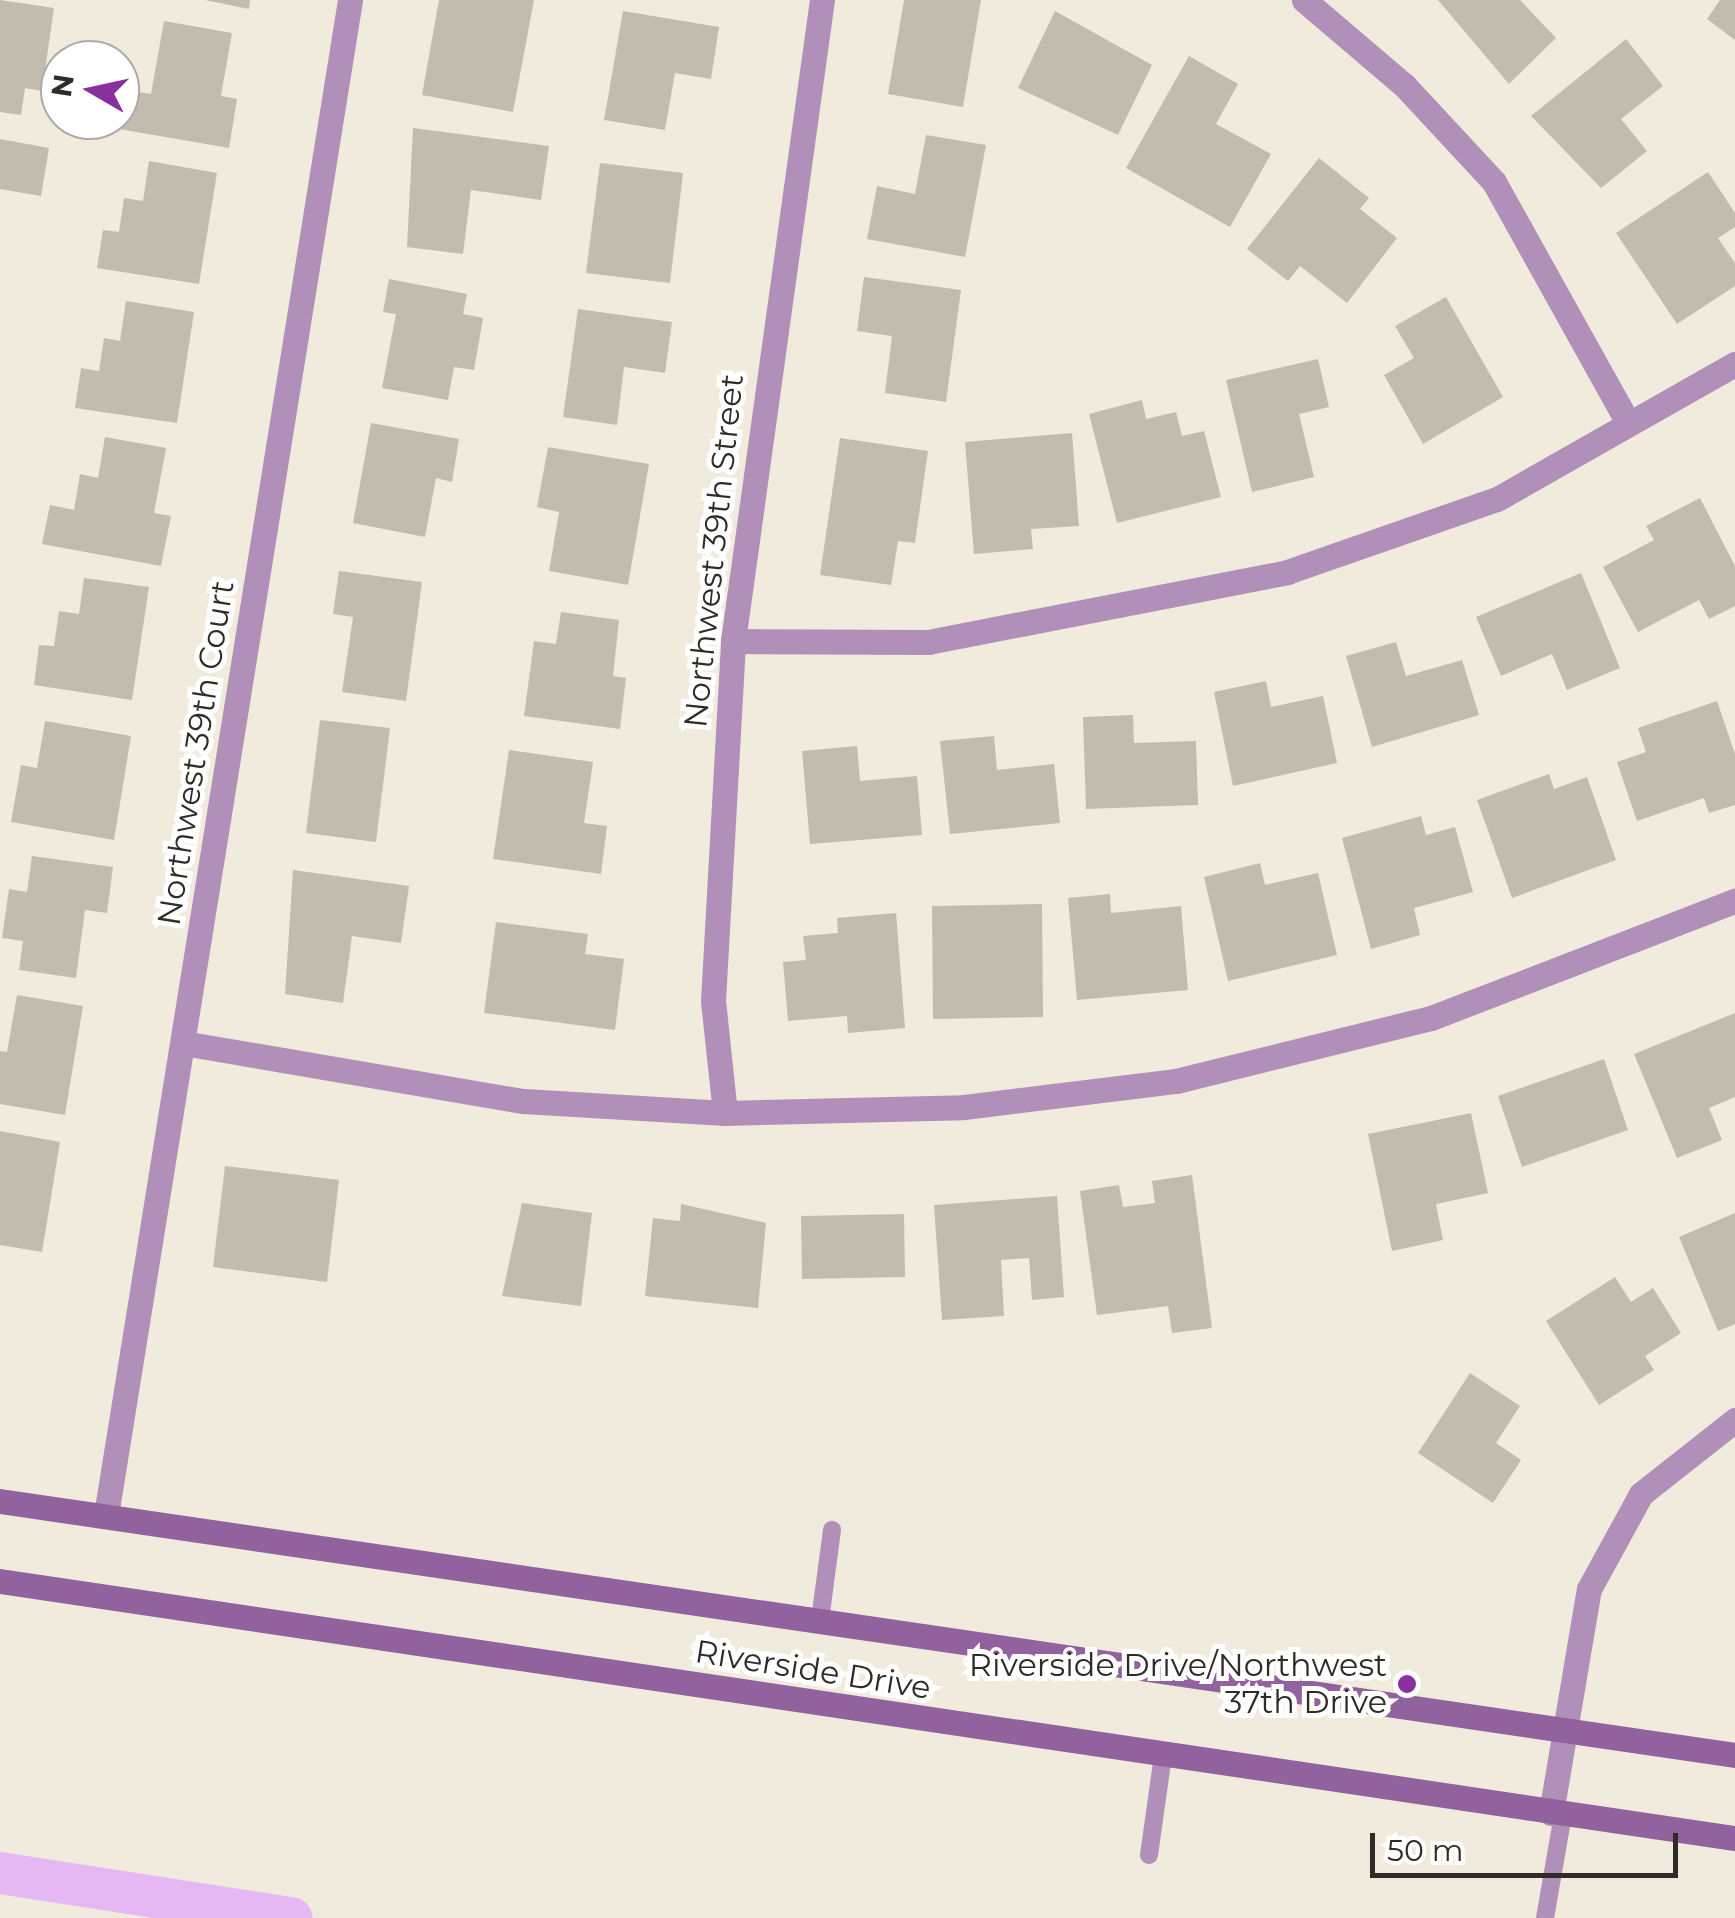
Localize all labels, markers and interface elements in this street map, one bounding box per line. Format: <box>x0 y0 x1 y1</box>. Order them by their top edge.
north arrow <box>40 40 140 140</box>
text: N <box>44 72 81 99</box>
street label: Northwest 39th Street <box>676 372 752 730</box>
street label: Northwest 39th Court <box>150 578 242 928</box>
street label: Riverside Drive <box>692 1632 934 1708</box>
place label: Riverside Drive/Northwest 37th Drive <box>969 1647 1387 1722</box>
marker: Riverside Drive/Northwest 37th Drive <box>1396 1673 1418 1695</box>
scale bar <box>1375 1813 1682 1875</box>
text: 50 m <box>1387 1832 1464 1869</box>

